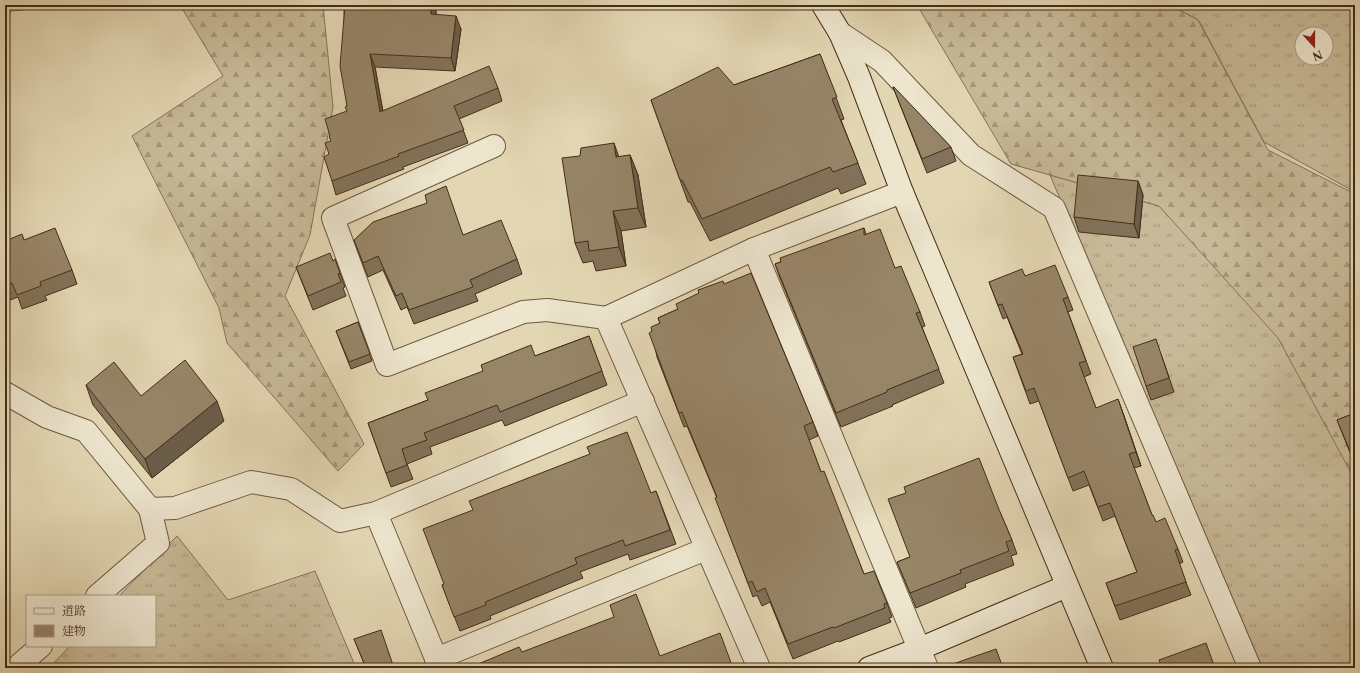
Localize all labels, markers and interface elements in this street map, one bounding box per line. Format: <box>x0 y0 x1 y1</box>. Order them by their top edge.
north arrow <box>1294 26 1334 66</box>
text: N <box>1310 47 1325 64</box>
legend <box>26 595 156 647</box>
text: 道路 <box>62 603 86 618</box>
text: 建物 <box>62 623 86 638</box>

